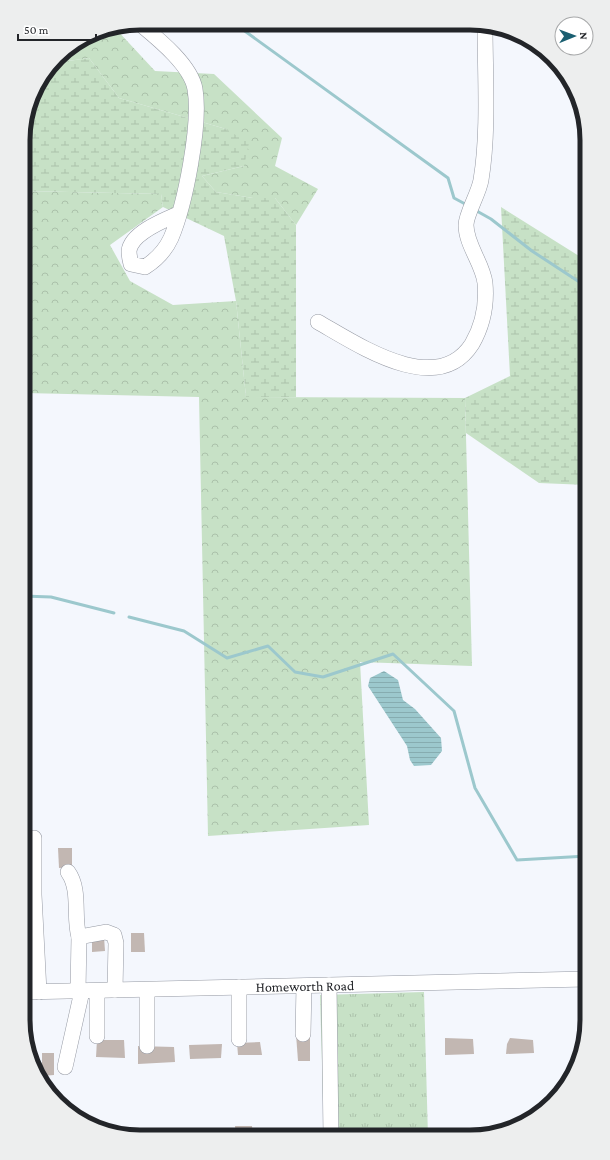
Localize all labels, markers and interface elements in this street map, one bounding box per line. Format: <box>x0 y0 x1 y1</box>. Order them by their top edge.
scale bar <box>18 16 96 42</box>
north arrow <box>554 16 594 56</box>
text: 50 m <box>24 23 49 37</box>
text: N <box>578 32 590 40</box>
street label: Homeworth Road <box>255 977 355 995</box>

